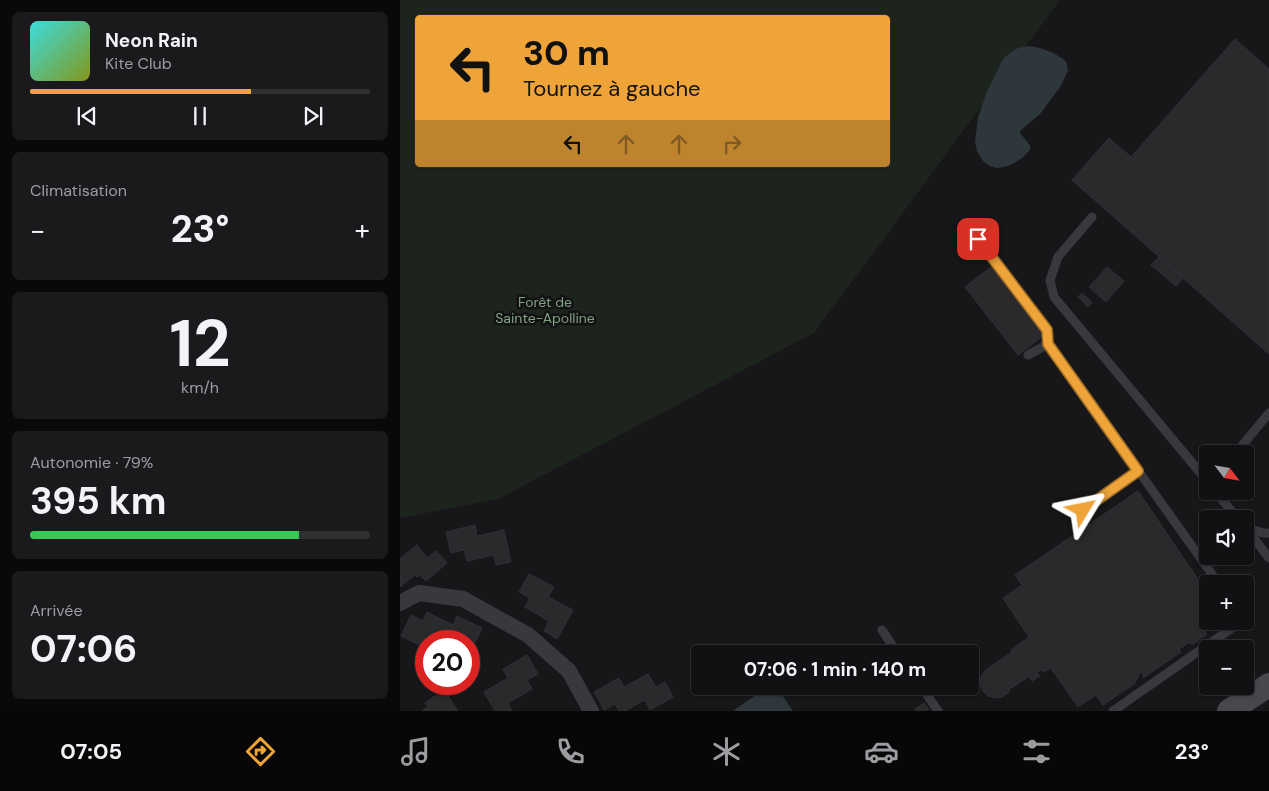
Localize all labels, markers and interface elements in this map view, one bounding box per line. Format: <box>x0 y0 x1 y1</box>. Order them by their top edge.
text: Neon Rain <box>105 28 198 53</box>
text: 30 m <box>523 30 610 76</box>
icon: left <box>440 35 505 100</box>
text: Kite Club <box>105 53 172 74</box>
text: Tournez à gauche <box>523 74 701 103</box>
icon: previous <box>73 102 101 130</box>
icon: pause <box>186 102 214 130</box>
icon: next <box>299 102 327 130</box>
icon: left <box>559 130 587 158</box>
icon: ahead <box>612 130 640 158</box>
icon: ahead <box>665 130 693 158</box>
icon: right <box>718 130 746 158</box>
text: Climatisation <box>30 180 127 201</box>
text: 23° <box>171 204 229 254</box>
text: − <box>30 212 45 249</box>
text: + <box>355 212 370 249</box>
pin <box>957 218 999 260</box>
icon: arrive <box>964 225 992 253</box>
park label: Forêt de Sainte-Apolline <box>495 293 595 327</box>
text: 12 <box>169 302 231 386</box>
text: km/h <box>181 377 219 398</box>
north arrow <box>1199 445 1254 500</box>
map controls <box>1199 445 1254 695</box>
text: Autonomie · 79% <box>30 452 153 473</box>
text: 395 km <box>30 476 166 526</box>
position arrow <box>1056 483 1108 535</box>
button: sound <box>1199 510 1254 565</box>
button: + <box>1199 575 1254 630</box>
text: Arrivée <box>30 600 83 621</box>
text: 07:06 <box>30 624 137 674</box>
speed limit sign: 20 <box>415 630 480 695</box>
button: − <box>1199 640 1254 695</box>
text: 07:06 · 1 min · 140 m <box>744 657 926 682</box>
icon: directions <box>243 734 278 769</box>
icon: music <box>398 734 433 769</box>
icon: phone <box>553 734 588 769</box>
icon: climate <box>709 734 744 769</box>
icon: car <box>864 734 899 769</box>
icon: filters <box>1019 734 1054 769</box>
text: 07:05 <box>60 737 122 766</box>
text: 23° <box>1175 737 1209 766</box>

